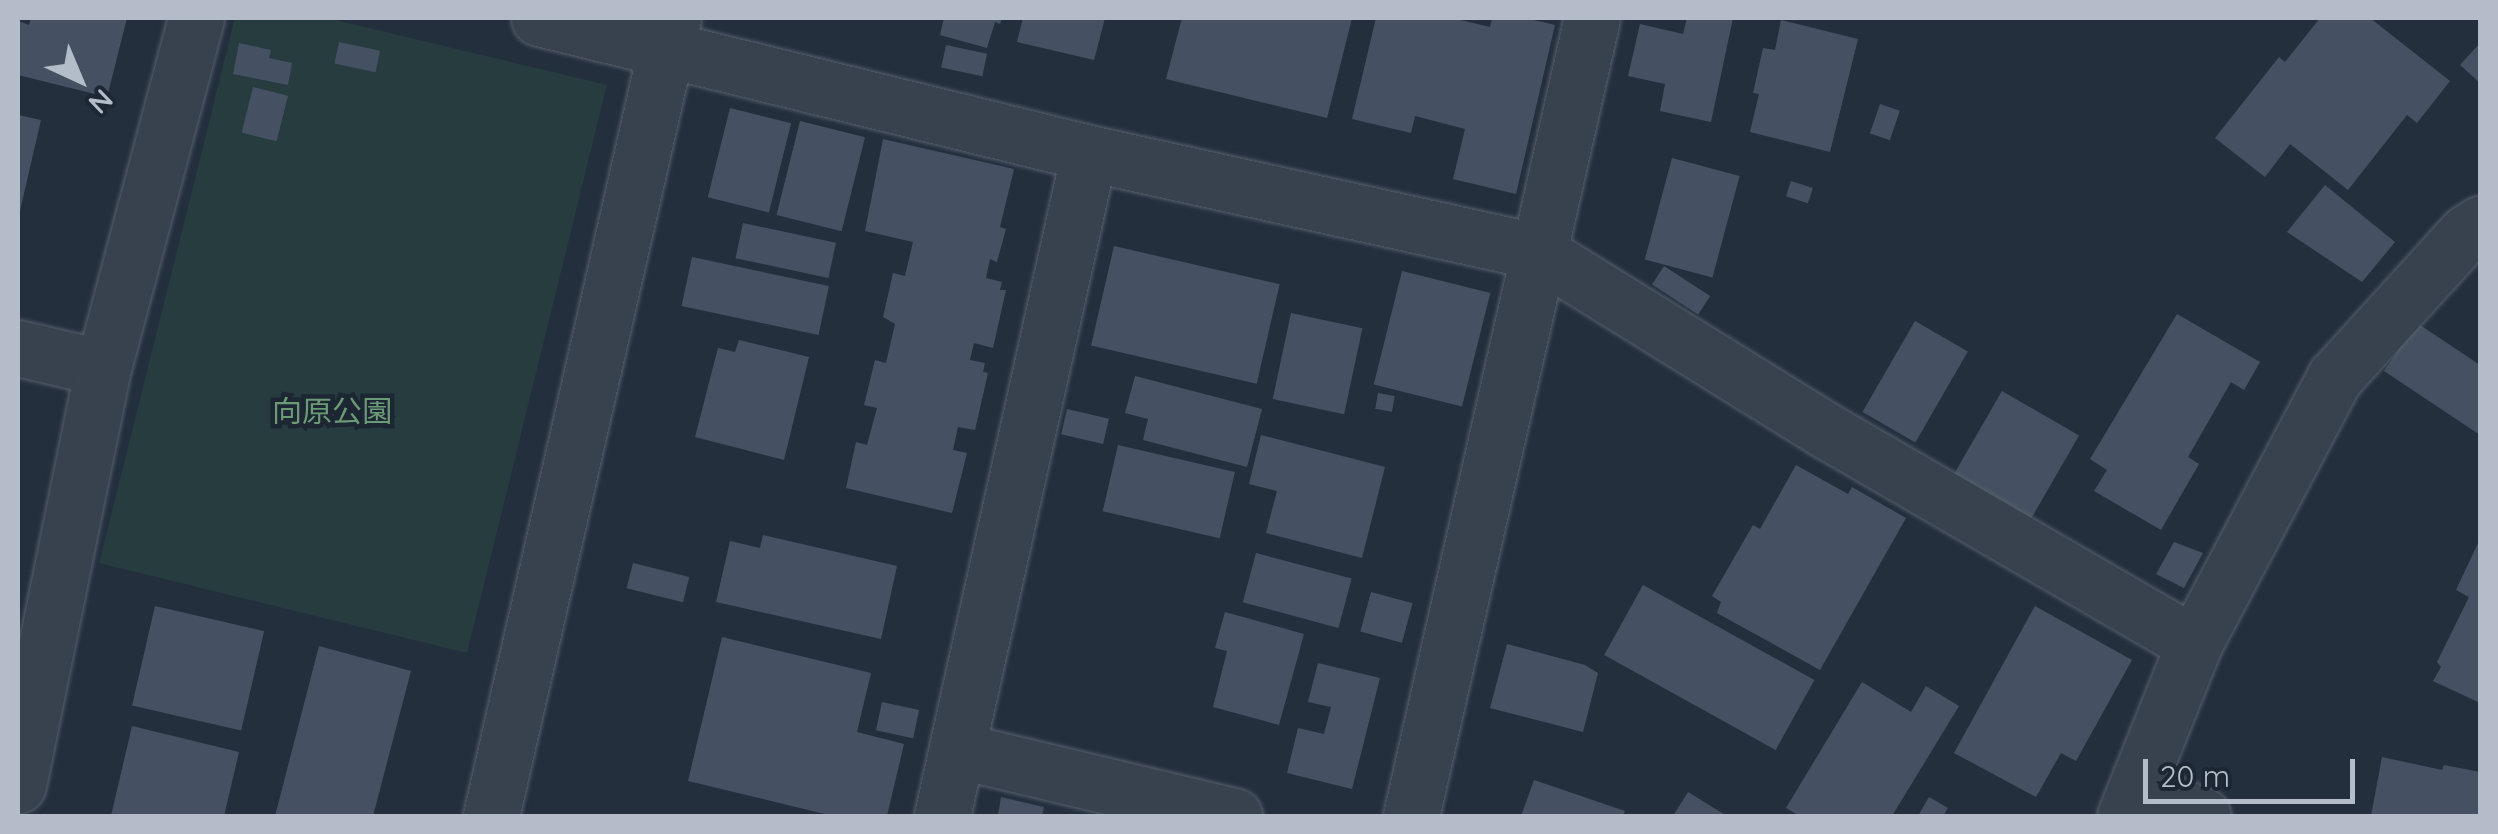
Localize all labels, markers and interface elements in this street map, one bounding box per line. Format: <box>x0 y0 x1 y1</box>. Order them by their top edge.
north arrow <box>30 30 130 130</box>
text: N <box>82 82 121 122</box>
park label: 向原公園 <box>272 393 392 429</box>
scale bar <box>2148 739 2360 801</box>
text: 20 m <box>2160 757 2230 795</box>

